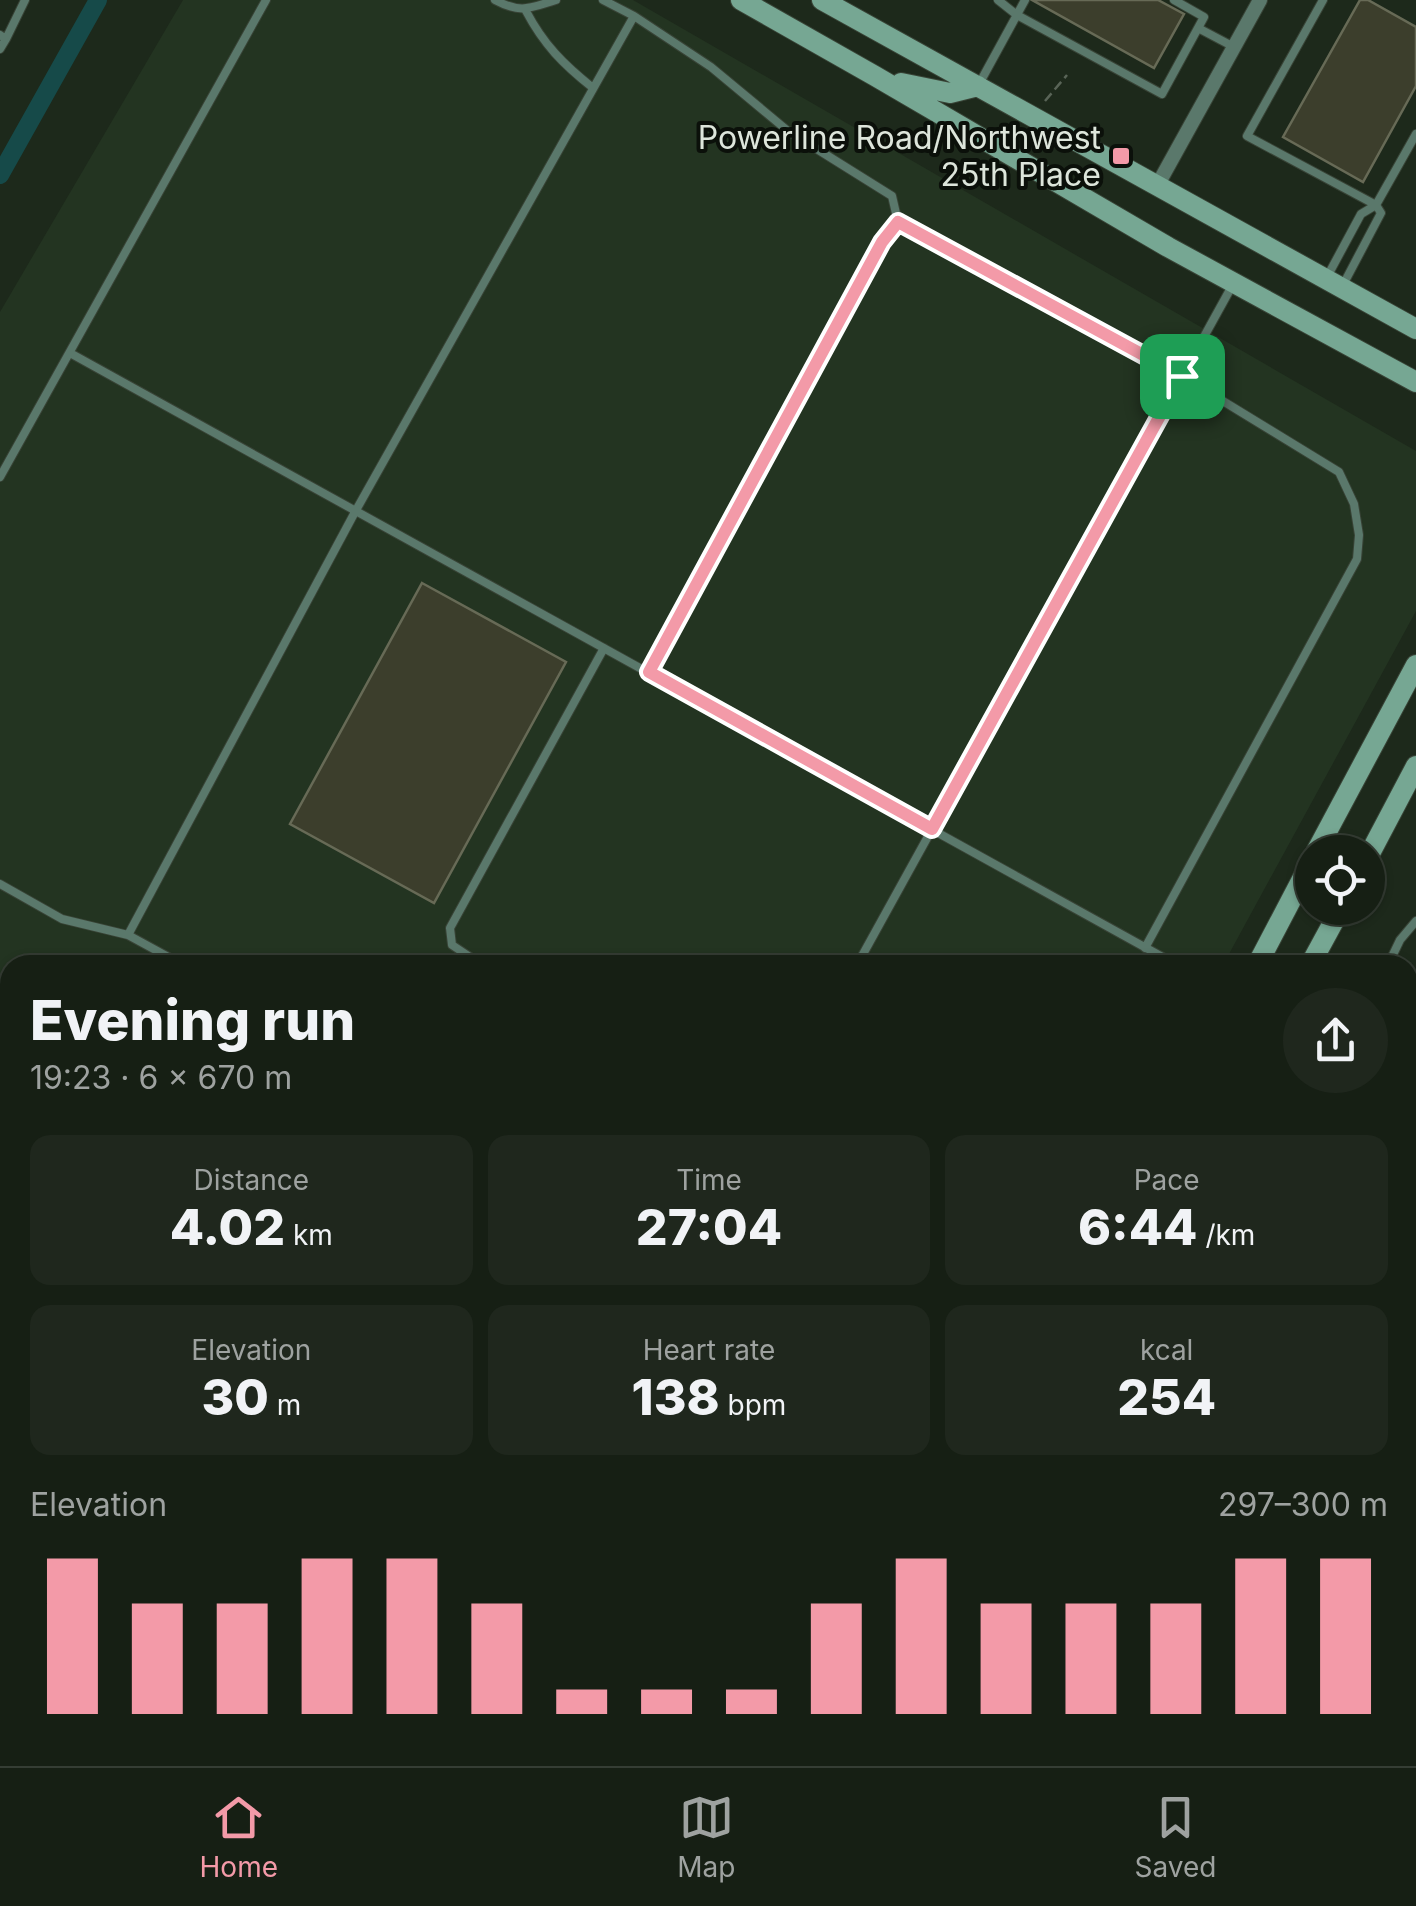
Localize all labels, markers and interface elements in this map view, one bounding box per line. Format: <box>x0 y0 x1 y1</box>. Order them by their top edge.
place label: Powerline Road/Northwest 25th Place <box>698 118 1101 194</box>
marker: Powerline Road/Northwest 25th Place <box>1110 145 1132 167</box>
pin <box>1140 334 1225 419</box>
icon: arrive <box>1155 349 1210 404</box>
map controls <box>1295 835 1385 925</box>
button: locate <box>1295 835 1385 925</box>
text: Evening run <box>30 987 355 1053</box>
button: share <box>1283 988 1388 1093</box>
text: 19:23 · 6 × 670 m <box>30 1058 292 1097</box>
text: Distance <box>194 1163 309 1197</box>
text: Time <box>676 1163 742 1197</box>
text: Pace <box>1134 1163 1200 1197</box>
text: 4.02 <box>170 1197 285 1257</box>
text: 27:04 <box>636 1197 782 1257</box>
text: 6:44 <box>1078 1197 1198 1257</box>
text: km <box>285 1218 333 1252</box>
text: /km <box>1198 1218 1255 1252</box>
text: Elevation <box>191 1333 311 1367</box>
text: Heart rate <box>643 1333 775 1367</box>
text: kcal <box>1140 1333 1193 1367</box>
text: 30 <box>201 1367 269 1427</box>
text: 138 <box>632 1367 720 1427</box>
text: 254 <box>1117 1367 1216 1427</box>
text: m <box>269 1388 301 1422</box>
text: bpm <box>720 1388 786 1422</box>
text: Elevation <box>30 1485 167 1524</box>
text: 297–300 m <box>1218 1485 1388 1524</box>
tab: Home <box>200 1790 278 1884</box>
tab: Map <box>677 1790 735 1884</box>
tab: Saved <box>1134 1790 1216 1884</box>

